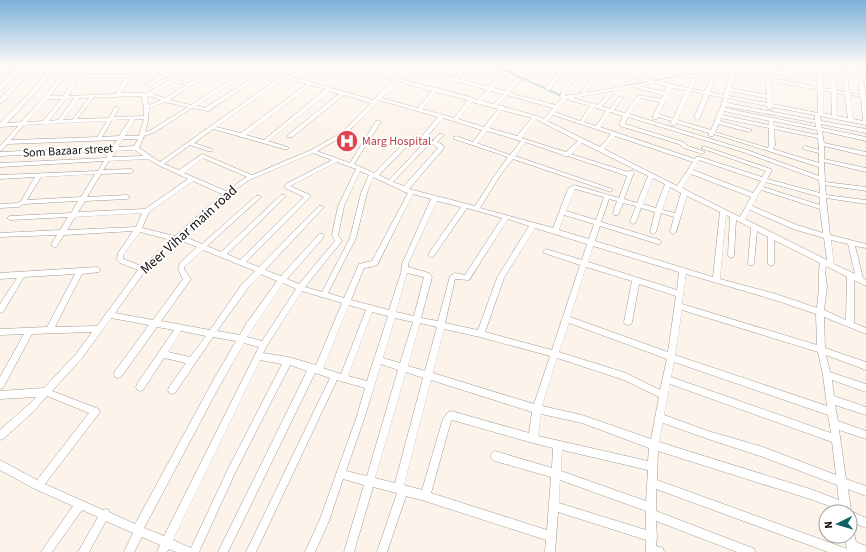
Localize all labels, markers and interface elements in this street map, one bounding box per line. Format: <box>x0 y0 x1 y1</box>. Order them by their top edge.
hospital icon: Marg Hospital <box>334 128 360 154</box>
place label: Marg Hospital <box>362 133 431 150</box>
street label: Som Bazaar street <box>22 140 114 162</box>
street label: Meer Vihar main road <box>136 181 242 279</box>
north arrow <box>818 504 858 544</box>
text: N <box>821 521 836 529</box>

